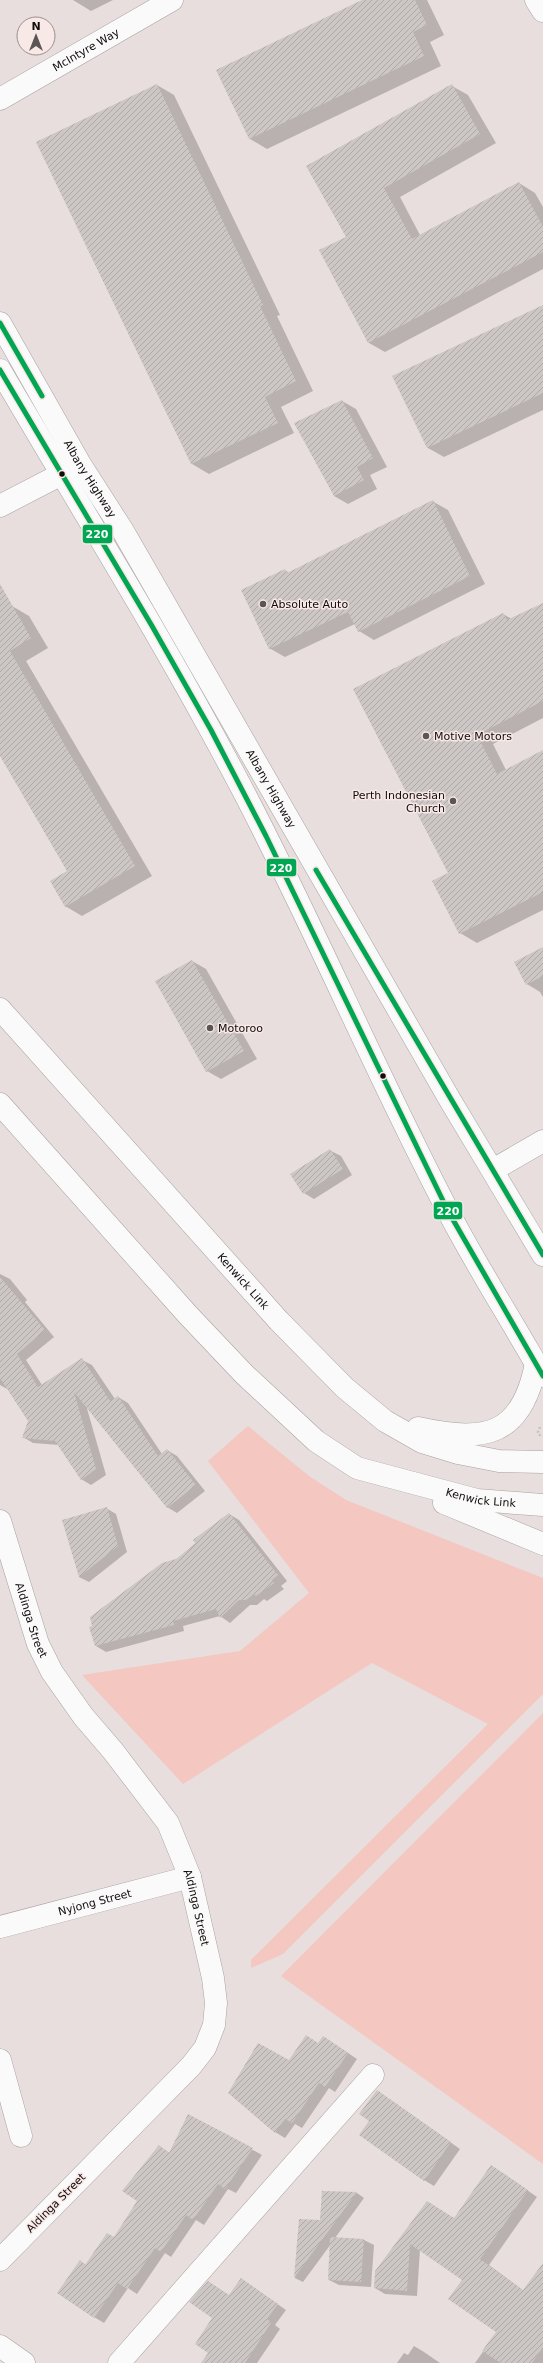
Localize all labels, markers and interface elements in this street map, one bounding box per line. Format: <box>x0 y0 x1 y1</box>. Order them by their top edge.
north arrow <box>16 16 56 56</box>
text: N <box>31 20 41 33</box>
street label: McIntyre Way <box>50 25 122 74</box>
street label: Albany Highway <box>61 438 119 520</box>
unlabelled marker <box>57 469 67 479</box>
line badge: 220 <box>82 524 113 544</box>
text: 220 <box>86 528 109 541</box>
place label: Absolute Auto <box>271 598 348 611</box>
marker: Absolute Auto <box>258 599 268 609</box>
place label: Motive Motors <box>434 730 512 743</box>
marker: Motive Motors <box>421 731 431 741</box>
street label: Albany Highway <box>243 747 299 831</box>
place label: Perth Indonesian Church <box>353 789 445 815</box>
marker: Perth Indonesian Church <box>448 796 458 806</box>
line badge: 220 <box>266 858 297 877</box>
text: 220 <box>270 862 293 875</box>
place label: Motoroo <box>218 1022 263 1035</box>
marker: Motoroo <box>205 1023 215 1033</box>
unlabelled marker <box>378 1071 388 1081</box>
line badge: 220 <box>433 1201 463 1220</box>
text: 220 <box>437 1205 460 1218</box>
street label: Kenwick Link <box>215 1250 272 1312</box>
street label: Kenwick Link <box>444 1485 517 1509</box>
street label: Aldinga Street <box>13 1581 51 1660</box>
street label: Aldinga Street <box>181 1867 212 1948</box>
street label: Nyjong Street <box>57 1886 134 1918</box>
street label: Aldinga Street <box>24 2170 89 2235</box>

